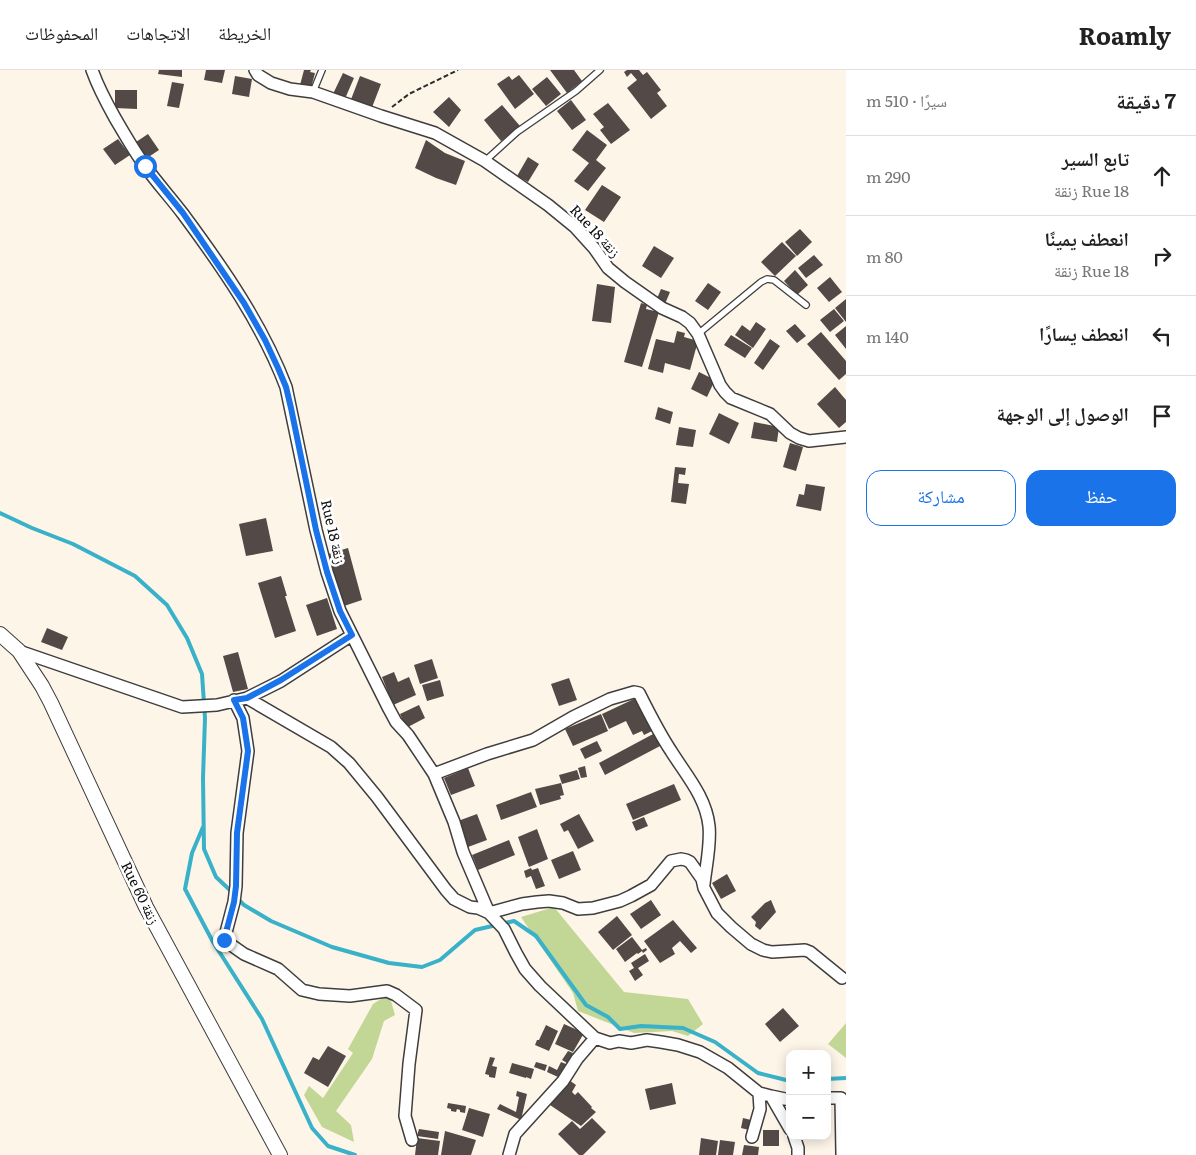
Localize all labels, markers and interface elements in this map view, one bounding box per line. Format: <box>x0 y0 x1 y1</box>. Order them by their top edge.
text: Roamly <box>1079 17 1171 52</box>
text: المحفوظات <box>25 19 98 46</box>
text: الاتجاهات <box>126 19 190 46</box>
text: الخريطة <box>218 19 271 46</box>
text: 7 دقيقة <box>1116 84 1176 115</box>
text: سيرًا · 510 m <box>866 88 947 112</box>
text: تابع السير <box>1062 144 1129 172</box>
route start <box>134 155 157 178</box>
icon: ahead <box>1148 162 1176 190</box>
text: 290 m <box>866 164 910 188</box>
text: Rue 18 زنقة <box>1054 178 1129 202</box>
street label: Rue 18 زنقة <box>566 199 625 261</box>
text: انعطف يمينًا <box>1045 224 1129 252</box>
icon: right <box>1148 242 1176 270</box>
text: 80 m <box>866 244 903 268</box>
text: Rue 18 زنقة <box>1054 258 1129 282</box>
text: انعطف يسارًا <box>1039 319 1129 347</box>
icon: left <box>1148 322 1176 350</box>
text: 140 m <box>866 324 909 348</box>
text: الوصول إلى الوجهة <box>996 399 1129 427</box>
icon: arrive <box>1148 402 1176 430</box>
button: مشاركة <box>866 470 1016 526</box>
button: حفظ <box>1026 470 1176 526</box>
street label: Rue 18 زنقة <box>317 498 351 566</box>
street label: Rue 60 زنقة <box>117 858 165 927</box>
route end <box>213 929 236 952</box>
map controls <box>786 1050 831 1140</box>
button: + <box>786 1050 831 1095</box>
button: − <box>786 1095 831 1140</box>

